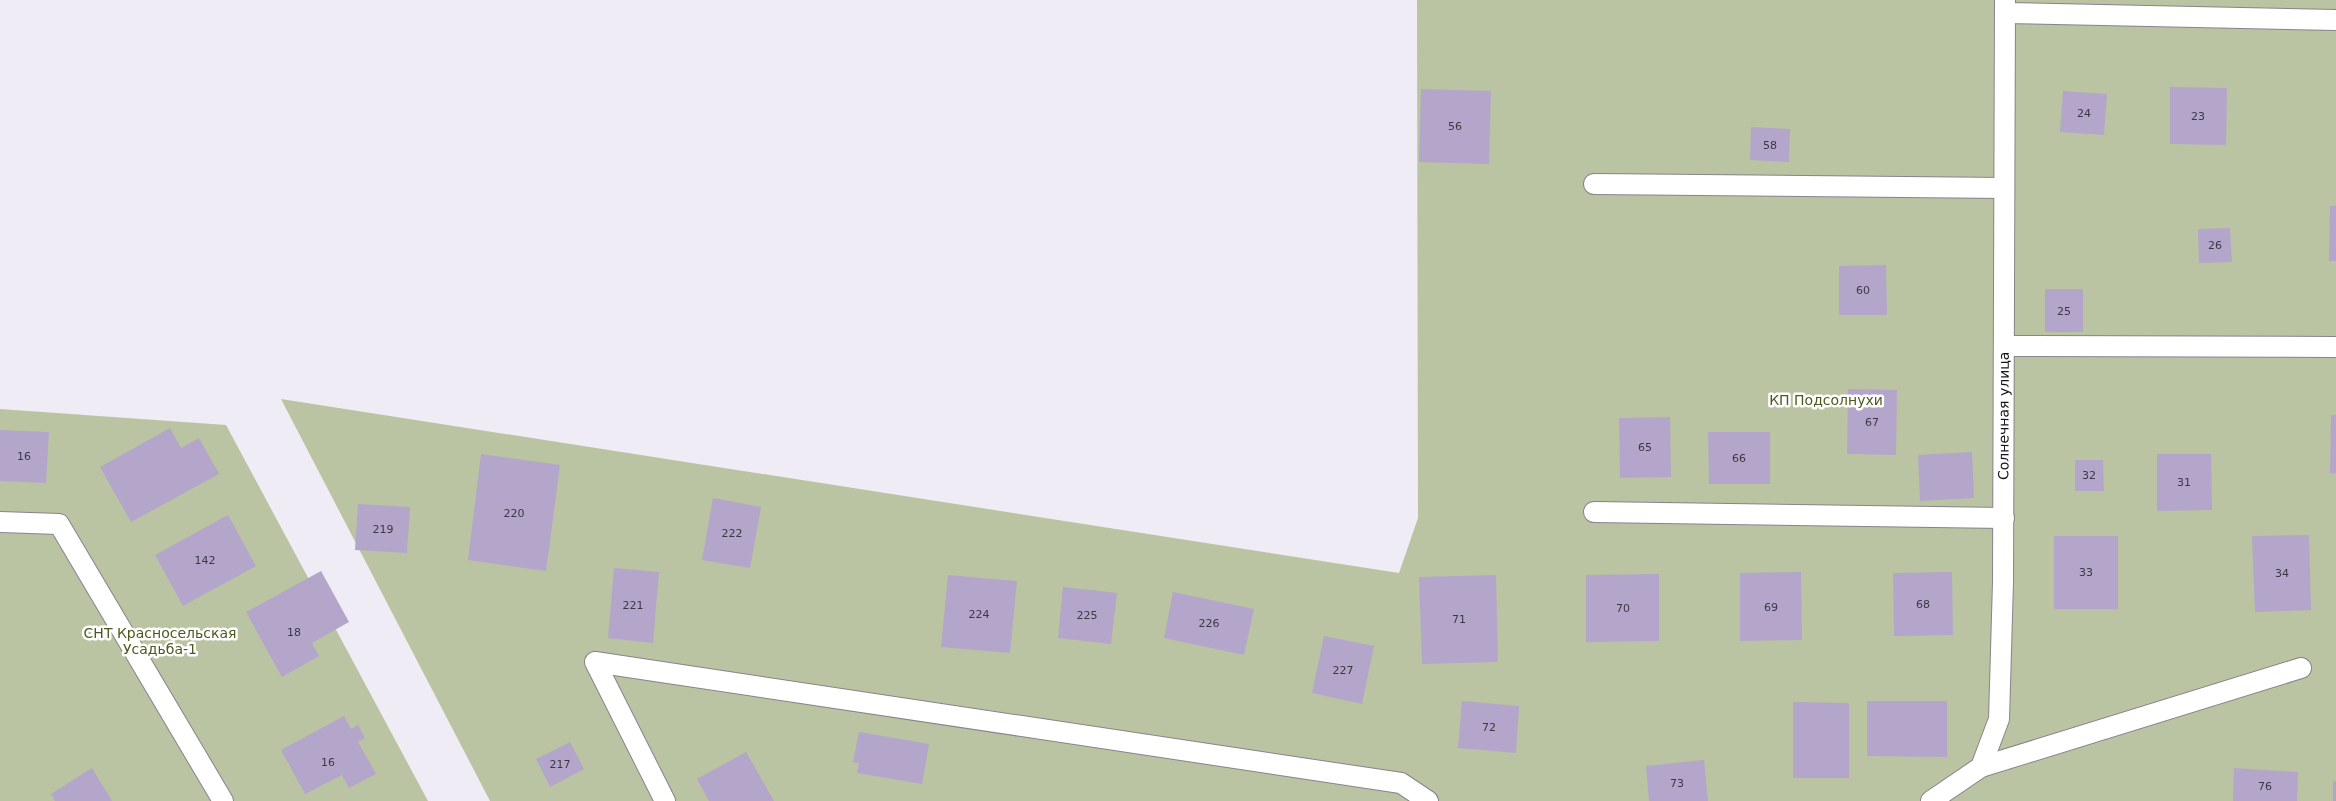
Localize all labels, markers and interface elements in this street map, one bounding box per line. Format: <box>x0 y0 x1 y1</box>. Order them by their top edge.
house number: 24 <box>2077 107 2091 120</box>
house number: 23 <box>2191 110 2205 123</box>
house number: 56 <box>1448 120 1462 133</box>
house number: 58 <box>1763 139 1777 152</box>
house number: 26 <box>2208 239 2222 252</box>
house number: 60 <box>1856 284 1870 297</box>
house number: 25 <box>2057 305 2071 318</box>
street label: Солнечная улица <box>1995 352 2012 480</box>
park label: КП Подсолнухи <box>1769 392 1883 408</box>
house number: 67 <box>1865 416 1879 429</box>
house number: 65 <box>1638 441 1652 454</box>
house number: 16 <box>17 450 31 463</box>
house number: 66 <box>1732 452 1746 465</box>
house number: 32 <box>2082 469 2096 482</box>
house number: 31 <box>2177 476 2191 489</box>
house number: 220 <box>504 507 525 520</box>
house number: 219 <box>373 523 394 536</box>
house number: 222 <box>722 527 743 540</box>
house number: 142 <box>195 554 216 567</box>
house number: 33 <box>2079 566 2093 579</box>
house number: 34 <box>2275 567 2289 580</box>
house number: 68 <box>1916 598 1930 611</box>
house number: 221 <box>623 599 644 612</box>
house number: 69 <box>1764 601 1778 614</box>
house number: 70 <box>1616 602 1630 615</box>
house number: 224 <box>969 608 990 621</box>
house number: 225 <box>1077 609 1098 622</box>
house number: 71 <box>1452 613 1466 626</box>
house number: 226 <box>1199 617 1220 630</box>
park label: СНТ Красносельская Усадьба-1 <box>84 625 236 657</box>
house number: 18 <box>287 626 301 639</box>
house number: 227 <box>1333 664 1354 677</box>
house number: 72 <box>1482 721 1496 734</box>
house number: 16 <box>321 756 335 769</box>
house number: 217 <box>550 758 571 771</box>
house number: 73 <box>1670 777 1684 790</box>
house number: 76 <box>2258 780 2272 793</box>

